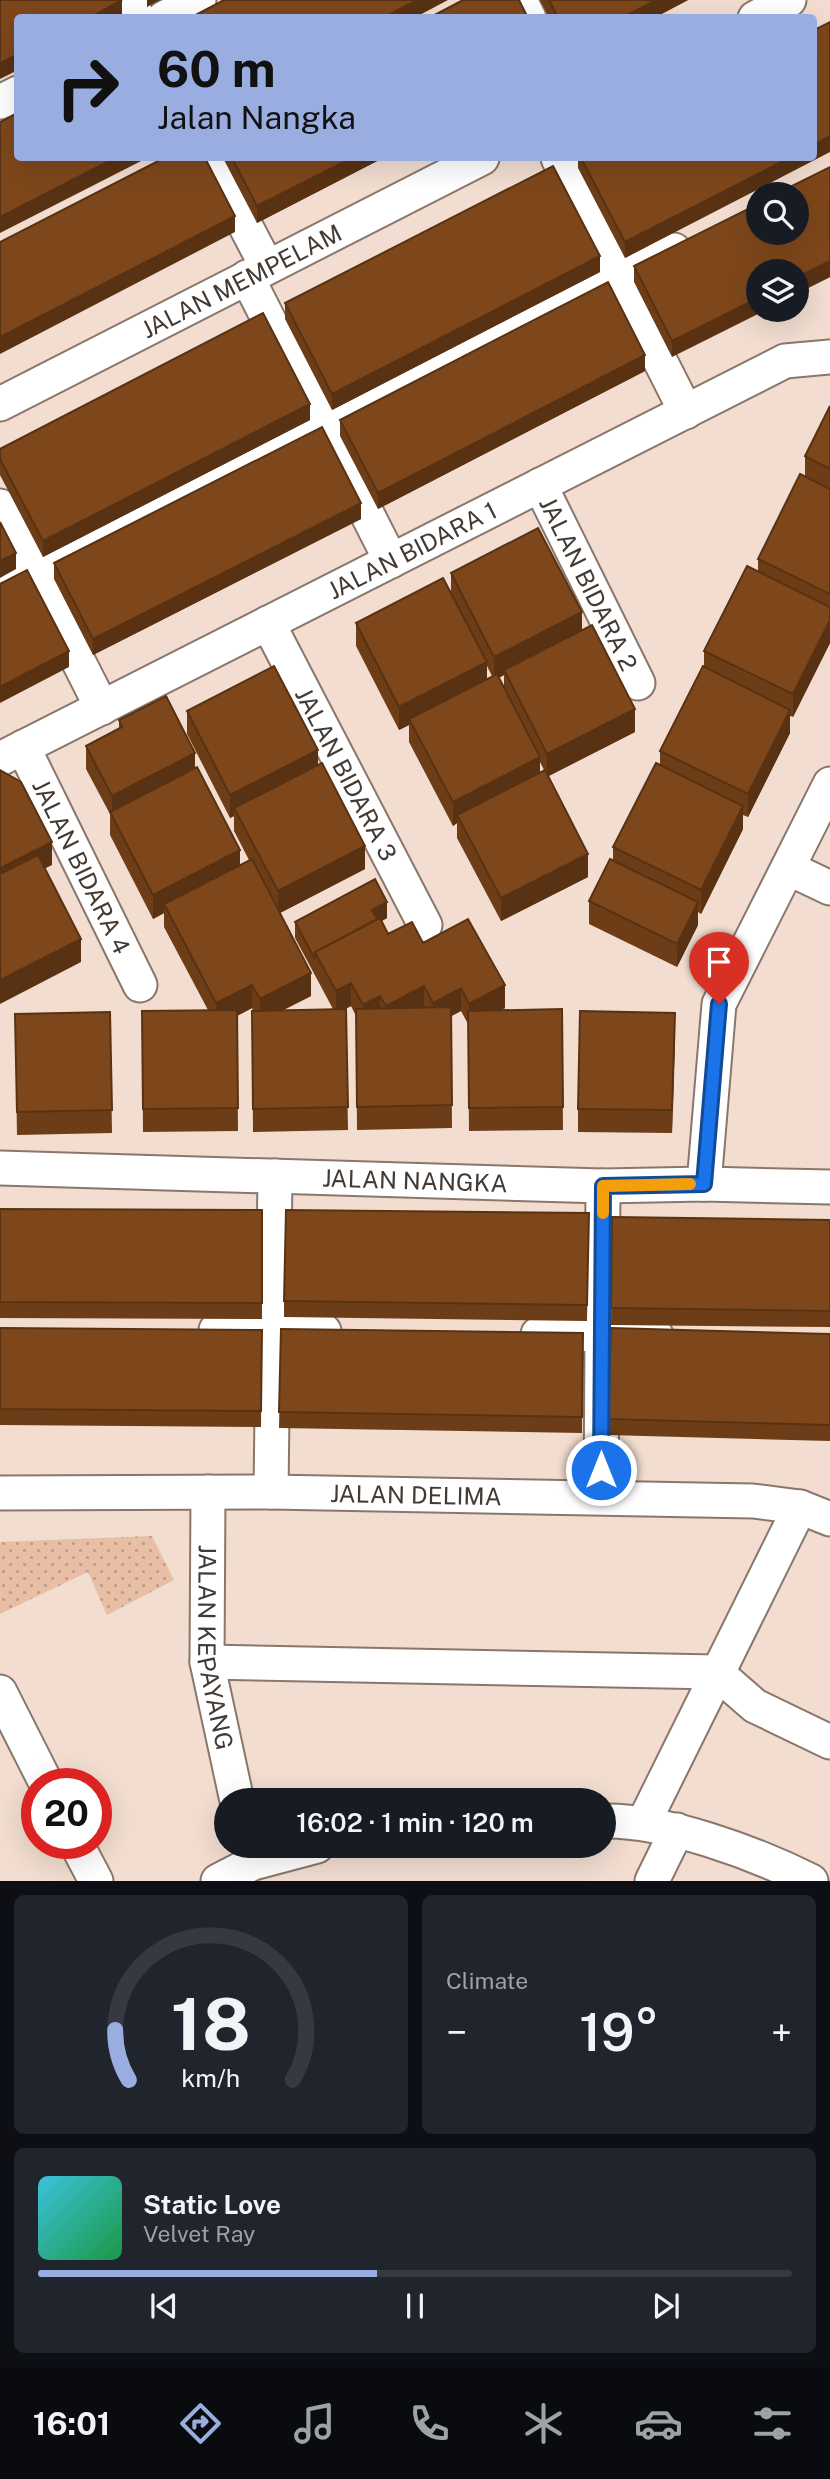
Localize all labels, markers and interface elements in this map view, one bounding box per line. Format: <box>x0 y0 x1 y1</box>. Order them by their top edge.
text: 60 m <box>157 40 276 98</box>
icon: right <box>42 42 133 133</box>
text: Jalan Nangka <box>157 99 356 136</box>
map controls <box>746 182 809 322</box>
button: search <box>746 182 809 245</box>
street label: JALAN MEMPELAM <box>136 218 346 344</box>
button: layers <box>746 259 809 322</box>
street label: JALAN BIDARA 2 <box>534 492 644 675</box>
street label: JALAN BIDARA 1 <box>323 496 501 605</box>
street label: JALAN BIDARA 3 <box>290 683 403 865</box>
street label: JALAN BIDARA 4 <box>27 774 136 958</box>
pin <box>689 932 749 1004</box>
icon: arrive <box>700 943 738 981</box>
street label: JALAN NANGKA <box>322 1164 508 1197</box>
position arrow <box>564 1433 638 1507</box>
street label: JALAN DELIMA <box>330 1479 502 1510</box>
street label: JALAN KEPAYANG <box>192 1545 240 1752</box>
speed limit sign: 20 <box>21 1768 112 1859</box>
text: 16:02 · 1 min · 120 m <box>296 1807 534 1838</box>
text: Climate <box>446 1967 528 1994</box>
text: 18 <box>171 1982 251 2067</box>
text: 19° <box>579 2002 659 2063</box>
text: − <box>446 2010 467 2055</box>
text: + <box>771 2010 792 2055</box>
text: km/h <box>182 2063 240 2093</box>
text: Static Love <box>143 2189 281 2220</box>
text: Velvet Ray <box>143 2220 255 2247</box>
icon: previous <box>145 2287 183 2325</box>
icon: pause <box>396 2287 434 2325</box>
icon: next <box>647 2287 685 2325</box>
icon: directions <box>176 2399 225 2448</box>
icon: music <box>290 2399 339 2448</box>
icon: phone <box>405 2399 454 2448</box>
icon: climate <box>519 2399 568 2448</box>
icon: car <box>634 2399 683 2448</box>
icon: filters <box>748 2399 797 2448</box>
text: 16:01 <box>33 2405 111 2442</box>

